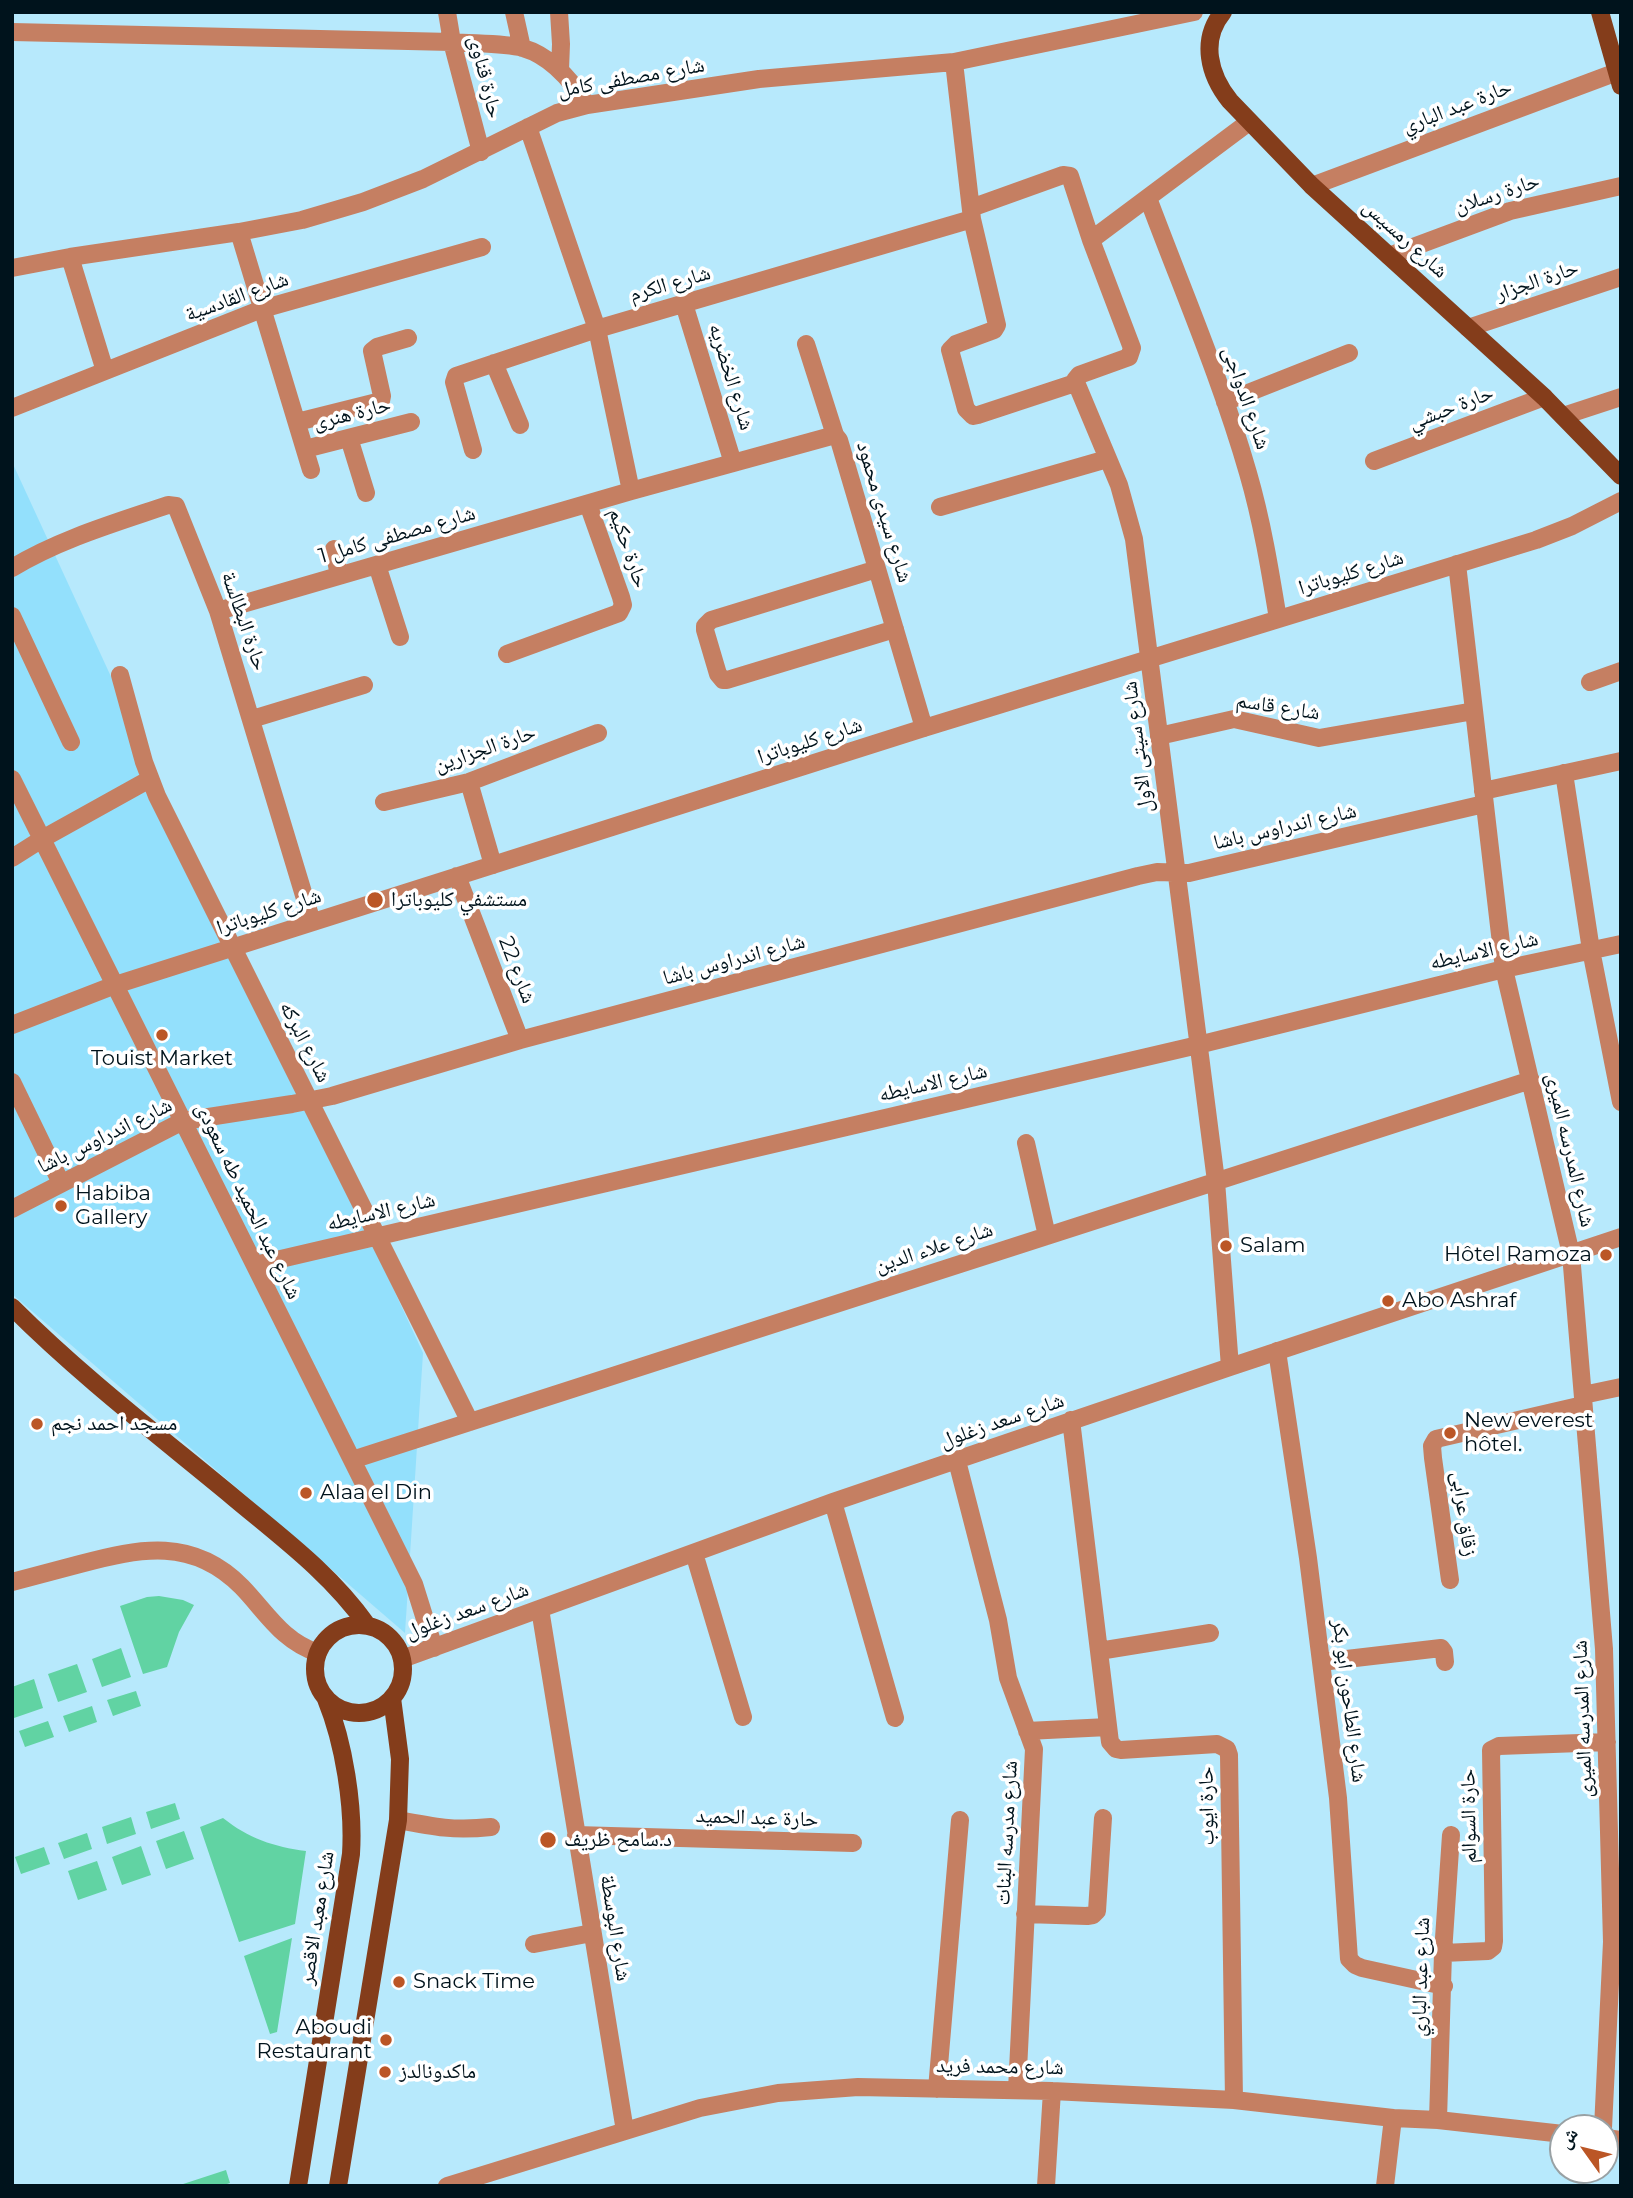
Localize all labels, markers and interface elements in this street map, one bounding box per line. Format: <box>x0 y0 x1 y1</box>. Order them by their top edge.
street label: حارة قناوى <box>463 33 507 121</box>
street label: شارع مصطفى كامل <box>556 53 706 103</box>
street label: حارة عبد الباري <box>1399 75 1515 139</box>
street label: حارة رسلان <box>1451 168 1543 220</box>
street label: شارع رمسيس <box>1357 194 1453 284</box>
street label: حارة الجزار <box>1492 255 1582 307</box>
street label: شارع الكرم <box>627 260 713 308</box>
street label: شارع القادسية <box>182 267 292 327</box>
street label: شارع الخضريه <box>703 321 759 433</box>
street label: شارع الدواجى <box>1217 343 1275 453</box>
street label: حارة حبشي <box>1405 380 1497 436</box>
street label: حارة هنرى <box>311 392 393 436</box>
street label: شارع سيدى محمود <box>851 439 917 585</box>
street label: شارع مصطفى كامل 1 <box>316 501 478 569</box>
street label: حارة حكيم <box>603 505 653 591</box>
street label: شارع كليوباترا <box>1295 545 1407 601</box>
street label: حارة البطالسة <box>215 568 273 674</box>
street label: شارع سيتى الاول <box>1117 680 1159 814</box>
street label: شارع قاسم <box>1234 688 1322 726</box>
street label: شارع كليوباترا <box>755 712 865 770</box>
street label: حارة الجزارين <box>431 720 539 778</box>
street label: شارع اندراوس باشا <box>1211 798 1359 856</box>
street label: شارع كليوباترا <box>214 883 324 941</box>
place label: مستشفي كليوباترا <box>391 887 527 913</box>
marker: مستشفي كليوباترا <box>365 890 385 910</box>
street label: شارع الاسايطه <box>1427 926 1541 976</box>
street label: شارع اندراوس باشا <box>660 929 808 991</box>
street label: شارع 22 <box>493 933 541 1007</box>
street label: شارع البركه <box>274 997 336 1087</box>
marker: Touist Market <box>154 1027 170 1043</box>
place label: Touist Market <box>91 1046 233 1072</box>
street label: شارع الاسايطه <box>876 1058 990 1108</box>
street label: شارع المدرسه الميرى <box>1540 1070 1600 1230</box>
street label: شارع اندراوس باشا <box>34 1093 176 1179</box>
street label: شارع عبد الحميد طه سعودى <box>189 1099 307 1303</box>
place label: Habiba Gallery <box>75 1181 151 1231</box>
street label: شارع الاسايطه <box>324 1187 438 1237</box>
marker: Habiba Gallery <box>53 1198 69 1214</box>
street label: شارع علاء الدين <box>872 1217 996 1279</box>
place label: Salam <box>1240 1233 1306 1259</box>
marker: Salam <box>1218 1238 1234 1254</box>
place label: Hôtel Ramoza <box>1444 1242 1592 1268</box>
marker: Hôtel Ramoza <box>1598 1247 1614 1263</box>
place label: Abo Ashraf <box>1402 1288 1516 1314</box>
marker: Abo Ashraf <box>1380 1293 1396 1309</box>
street label: شارع سعد زغلول <box>937 1388 1067 1454</box>
place label: New everest hôtel. <box>1464 1408 1593 1458</box>
place label: مسجد احمد نجم <box>51 1411 177 1437</box>
marker: مسجد احمد نجم <box>29 1416 45 1432</box>
marker: New everest hôtel. <box>1442 1425 1458 1441</box>
street label: زقاق عرابى <box>1446 1470 1482 1558</box>
place label: Alaa el Din <box>320 1480 432 1506</box>
marker: Alaa el Din <box>298 1485 314 1501</box>
street label: شارع سعد زغلول <box>402 1577 532 1645</box>
street label: شارع الطاحون ابو بكر <box>1326 1618 1372 1784</box>
street label: شارع المدرسه الميرى <box>1568 1640 1598 1798</box>
street label: شارع مدرسه البنات <box>991 1760 1023 1906</box>
street label: حارة ايوب <box>1194 1766 1220 1846</box>
street label: حارة السوالم <box>1456 1768 1482 1864</box>
street label: حارة عبد الحميد <box>695 1803 819 1833</box>
place label: د.سامح ظريف <box>564 1827 672 1853</box>
marker: د.سامح ظريف <box>538 1830 558 1850</box>
street label: شارع معبد الاقصر <box>294 1849 340 1987</box>
street label: شارع البوسطة <box>594 1873 636 1983</box>
street label: شارع عبد الباري <box>1406 1917 1436 2037</box>
place label: Snack Time <box>413 1969 535 1995</box>
marker: Snack Time <box>391 1974 407 1990</box>
place label: Aboudi Restaurant <box>257 2015 372 2065</box>
marker: Aboudi Restaurant <box>378 2032 394 2048</box>
street label: شارع محمد فريد <box>936 2053 1064 2081</box>
place label: ماكدونالدز <box>399 2059 476 2085</box>
marker: ماكدونالدز <box>377 2064 393 2080</box>
north arrow <box>1549 2114 1619 2184</box>
text: ش <box>1553 2123 1583 2153</box>

